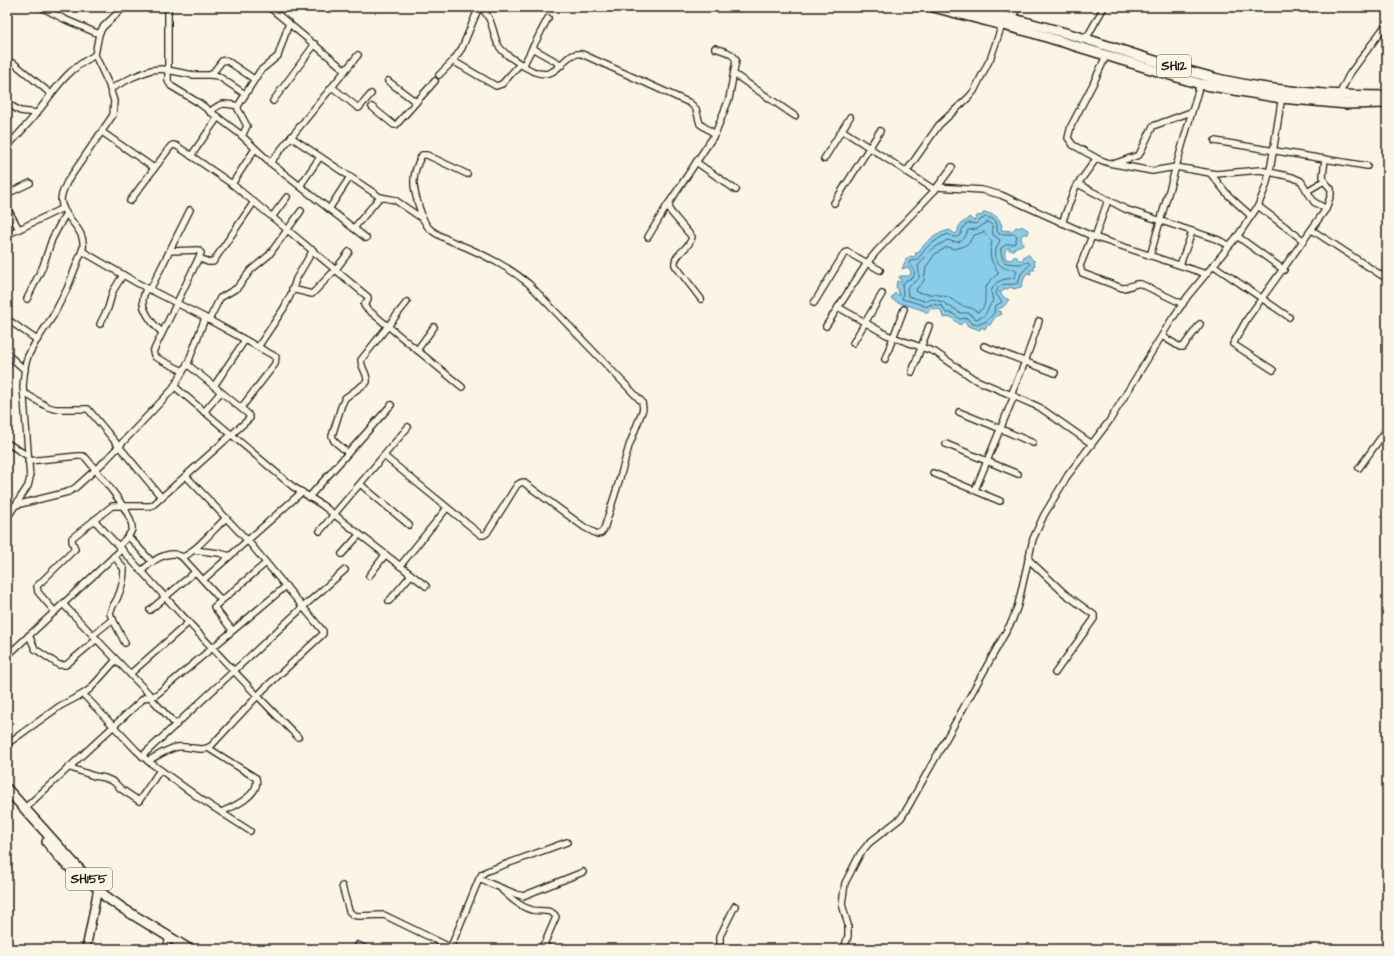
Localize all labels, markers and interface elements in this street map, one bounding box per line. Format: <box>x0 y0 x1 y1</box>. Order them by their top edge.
road number: SH12 <box>1157 55 1191 77</box>
road number: SH155 <box>66 868 112 890</box>

